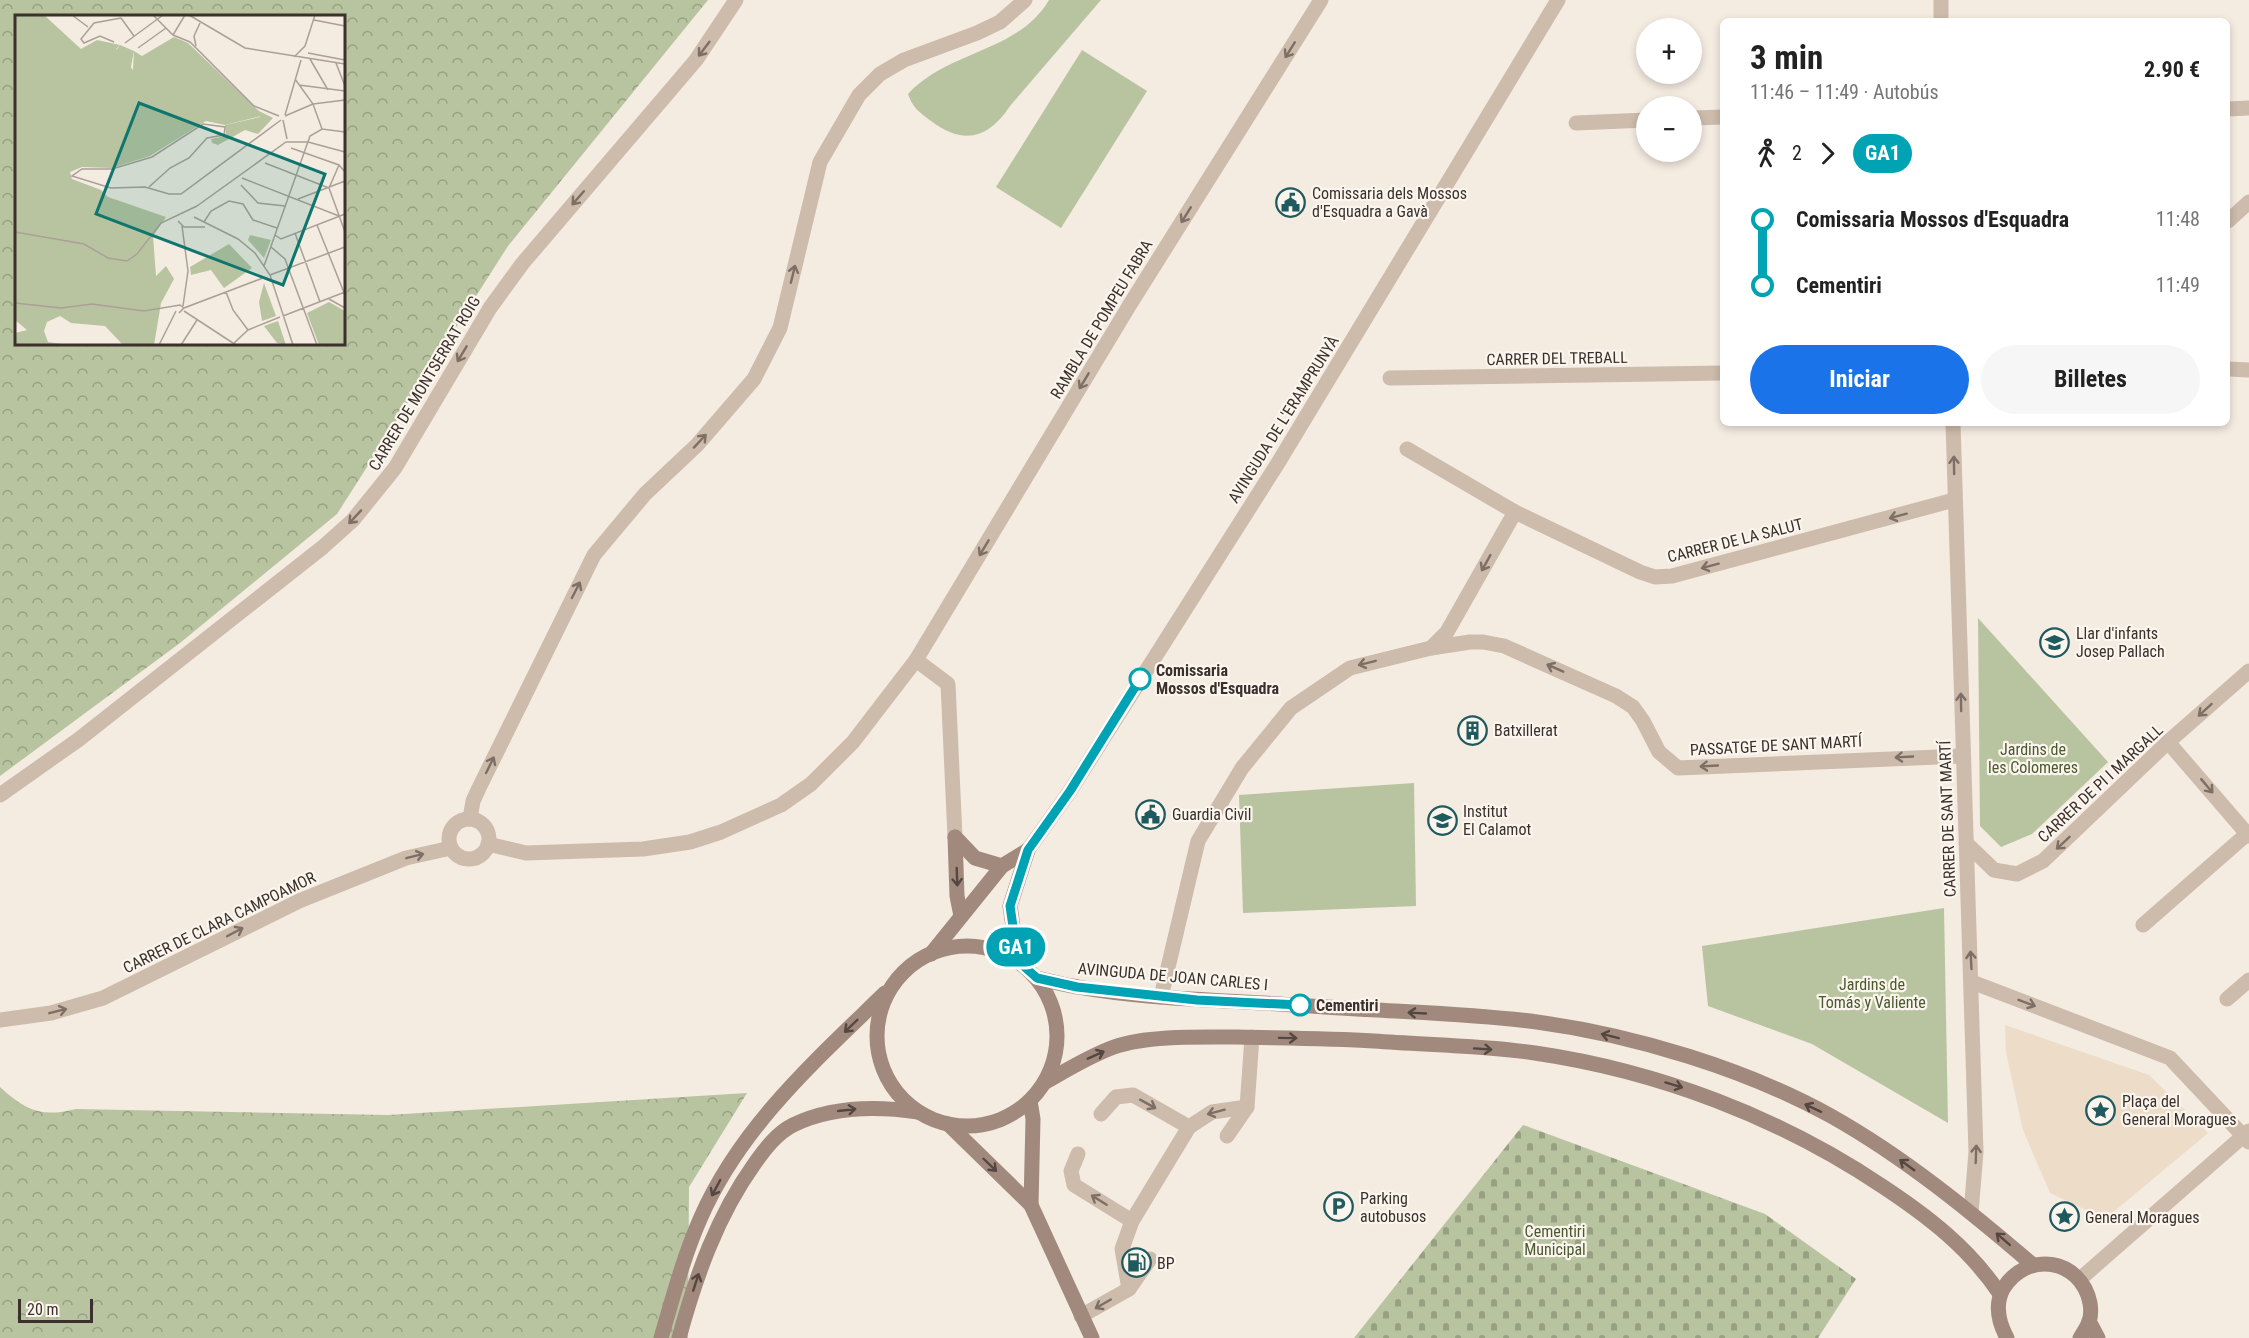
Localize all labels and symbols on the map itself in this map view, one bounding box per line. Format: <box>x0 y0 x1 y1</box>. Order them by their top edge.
inset map <box>15 15 345 345</box>
one-way arrow <box>698 41 710 57</box>
one-way arrow <box>1284 41 1297 58</box>
place label: Comissaria dels Mossos d'Esquadra a Gavà <box>1312 184 1467 221</box>
public building icon: Comissaria dels Mossos d'Esquadra a Gavà <box>1275 186 1307 218</box>
one-way arrow <box>571 190 585 205</box>
one-way arrow <box>1180 206 1192 223</box>
street label: RAMBLA DE POMPEU FABRA <box>1046 236 1156 402</box>
one-way arrow <box>788 265 800 284</box>
street label: CARRER DE MONTSERRAT ROIG <box>365 292 484 474</box>
street label: AVINGUDA DE L'ERAMPRUNYÀ <box>1224 332 1343 506</box>
one-way arrow <box>456 345 468 362</box>
street label: CARRER DEL TREBALL <box>1486 348 1628 369</box>
one-way arrow <box>1078 372 1090 389</box>
one-way arrow <box>693 434 707 449</box>
one-way arrow <box>1948 455 1960 475</box>
one-way arrow <box>348 509 362 524</box>
one-way arrow <box>1889 511 1908 522</box>
street label: CARRER DE LA SALUT <box>1665 514 1805 566</box>
one-way arrow <box>977 539 989 556</box>
one-way arrow <box>1480 554 1492 571</box>
one-way arrow <box>1701 561 1720 572</box>
one-way arrow <box>571 581 582 599</box>
place label: Llar d'infants Josep Pallach <box>2076 624 2165 661</box>
school or university icon: Llar d'infants Josep Pallach <box>2039 626 2071 658</box>
one-way arrow <box>1358 658 1377 670</box>
place label: Comissaria Mossos d'Esquadra <box>1156 661 1280 698</box>
one-way arrow <box>1547 661 1565 673</box>
marker: Comissaria Mossos d'Esquadra <box>1129 668 1151 690</box>
one-way arrow <box>1955 692 1967 712</box>
one-way arrow <box>2198 703 2213 717</box>
building icon: Batxillerat <box>1457 714 1489 746</box>
street label: CARRER DE PI I MARGALL <box>2034 720 2167 846</box>
place label: Batxillerat <box>1494 721 1558 740</box>
street label: PASSATGE DE SANT MARTÍ <box>1689 731 1864 759</box>
street label: CARRER DE SANT MARTÍ <box>1935 739 1960 898</box>
park label: Jardins de les Colomeres <box>1988 740 2078 777</box>
one-way arrow <box>1894 752 1914 763</box>
one-way arrow <box>485 756 497 774</box>
one-way arrow <box>1700 761 1720 772</box>
one-way arrow <box>2200 778 2214 793</box>
public building icon: Guardia Civil <box>1135 798 1167 830</box>
place label: Institut El Calamot <box>1463 802 1531 839</box>
school or university icon: Institut El Calamot <box>1426 804 1458 836</box>
place label: Guardia Civil <box>1172 805 1251 824</box>
one-way arrow <box>2056 835 2071 849</box>
one-way arrow <box>405 850 424 862</box>
street label: CARRER DE CLARA CAMPOAMOR <box>120 867 319 977</box>
one-way arrow <box>951 867 962 887</box>
one-way arrow <box>226 926 244 937</box>
line badge: GA1 <box>982 928 1050 966</box>
one-way arrow <box>1966 950 1977 970</box>
street label: AVINGUDA DE JOAN CARLES I <box>1077 959 1269 994</box>
park label: Jardins de Tomás y Valiente <box>1818 975 1926 1012</box>
marker: Cementiri <box>1289 994 1311 1016</box>
place label: Cementiri <box>1316 996 1378 1015</box>
one-way arrow <box>2017 998 2036 1009</box>
one-way arrow <box>48 1004 67 1016</box>
one-way arrow <box>1407 1007 1427 1018</box>
one-way arrow <box>843 1019 858 1033</box>
one-way arrow <box>1601 1029 1620 1041</box>
one-way arrow <box>1278 1032 1298 1044</box>
one-way arrow <box>1473 1043 1493 1054</box>
one-way arrow <box>1087 1049 1105 1060</box>
one-way arrow <box>1664 1081 1683 1092</box>
place label: Plaça del General Moragues <box>2122 1092 2237 1129</box>
place icon: Plaça del General Moragues <box>2085 1094 2117 1126</box>
one-way arrow <box>1139 1099 1157 1110</box>
one-way arrow <box>1805 1101 1823 1113</box>
one-way arrow <box>837 1104 856 1115</box>
one-way arrow <box>1207 1107 1226 1119</box>
one-way arrow <box>1970 1145 1981 1165</box>
one-way arrow <box>982 1157 997 1172</box>
one-way arrow <box>1900 1159 1916 1172</box>
one-way arrow <box>710 1179 722 1196</box>
place label: Parking autobusos <box>1360 1189 1426 1226</box>
parking icon: Parking autobusos <box>1323 1191 1355 1223</box>
one-way arrow <box>1091 1194 1108 1206</box>
place icon: General Moragues <box>2048 1201 2080 1233</box>
place label: General Moragues <box>2085 1208 2200 1227</box>
park label: Cementiri Municipal <box>1524 1222 1586 1259</box>
one-way arrow <box>1995 1232 2011 1245</box>
fuel station icon: BP <box>1120 1247 1152 1279</box>
place label: BP <box>1157 1254 1175 1273</box>
one-way arrow <box>691 1273 702 1292</box>
scale bar <box>18 1296 93 1324</box>
one-way arrow <box>1095 1298 1112 1310</box>

